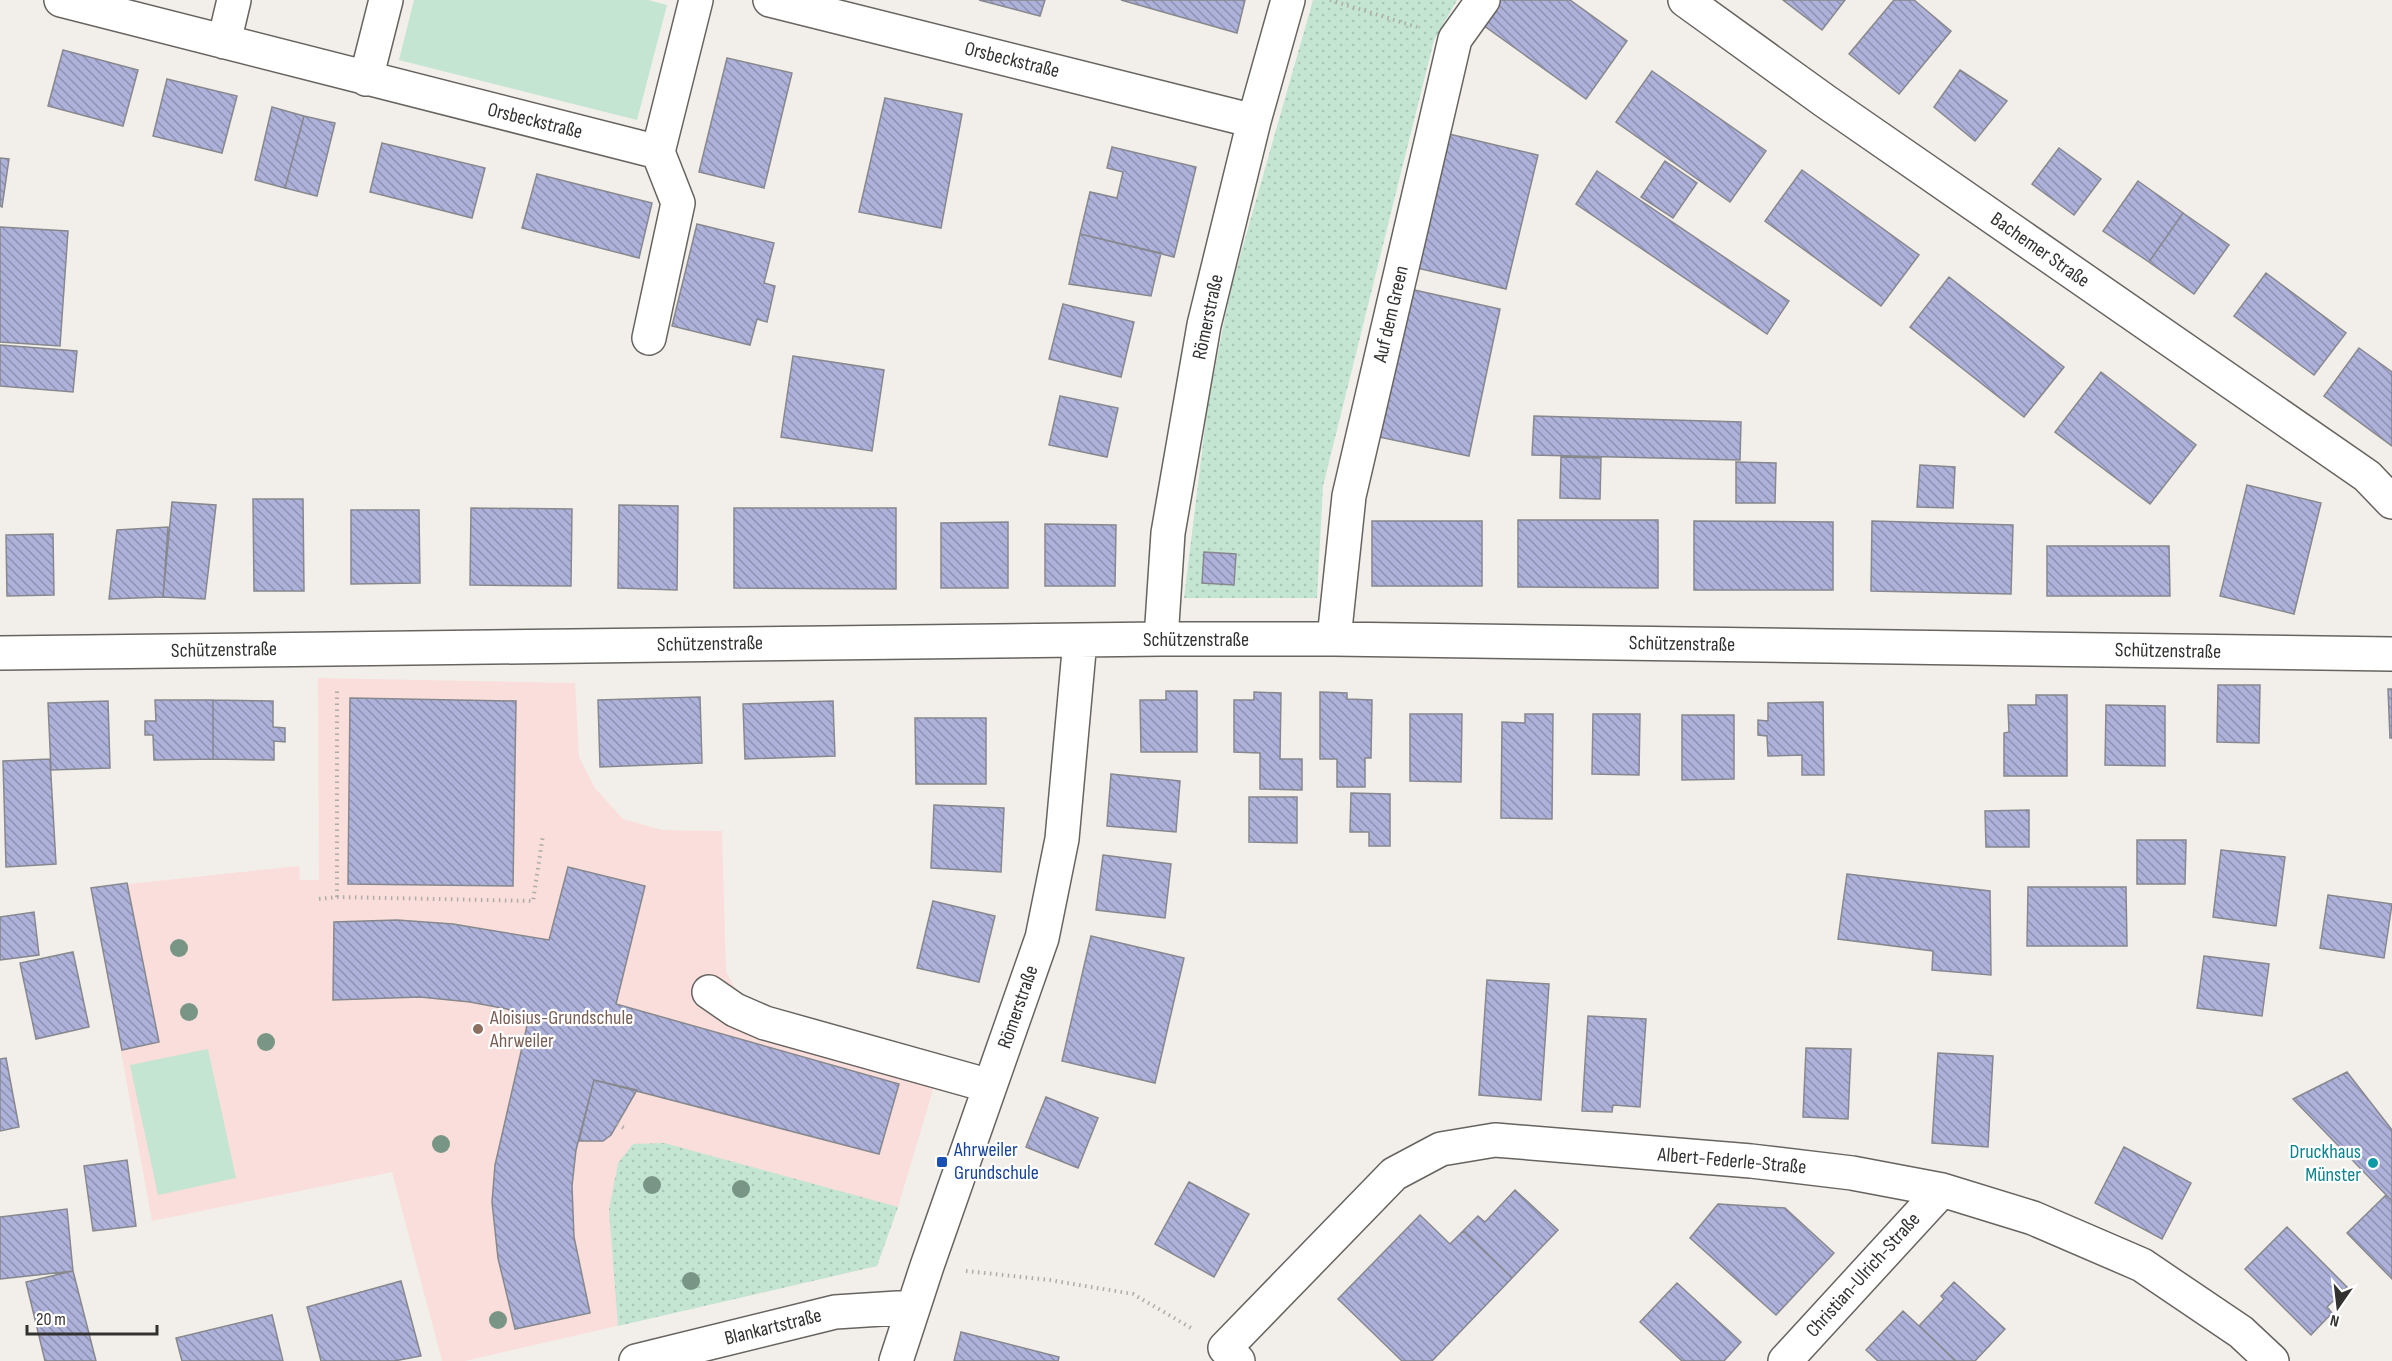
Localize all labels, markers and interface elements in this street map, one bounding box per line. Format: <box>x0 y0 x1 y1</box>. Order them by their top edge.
street label: Orsbeckstraße <box>962 37 1062 83</box>
street label: Orsbeckstraße <box>485 98 585 144</box>
street label: Bachemer Straße <box>1986 207 2094 293</box>
street label: Auf dem Green <box>1368 263 1414 366</box>
street label: Römerstraße <box>1187 272 1229 362</box>
street label: Schützenstraße <box>1143 628 1249 652</box>
street label: Schützenstraße <box>657 631 763 657</box>
street label: Schützenstraße <box>1629 631 1735 657</box>
street label: Schützenstraße <box>171 637 277 663</box>
street label: Schützenstraße <box>2115 638 2221 664</box>
street label: Römerstraße <box>993 962 1043 1052</box>
place label: Aloisius-Grundschule Ahrweiler <box>489 1006 633 1053</box>
marker: Aloisius-Grundschule Ahrweiler <box>471 1022 485 1036</box>
place label: Ahrweiler Grundschule <box>953 1138 1039 1185</box>
place label: Druckhaus Münster <box>2290 1140 2361 1187</box>
street label: Albert-Federle-Straße <box>1656 1142 1807 1179</box>
marker: Ahrweiler Grundschule <box>935 1155 949 1169</box>
marker: Druckhaus Münster <box>2366 1156 2380 1170</box>
street label: Christian-Ulrich-Straße <box>1801 1208 1925 1342</box>
north arrow <box>2308 1277 2368 1337</box>
scale bar <box>27 1298 158 1336</box>
street label: Blankartstraße <box>722 1303 824 1351</box>
text: 20 m <box>36 1309 66 1330</box>
text: N <box>2328 1310 2341 1330</box>

